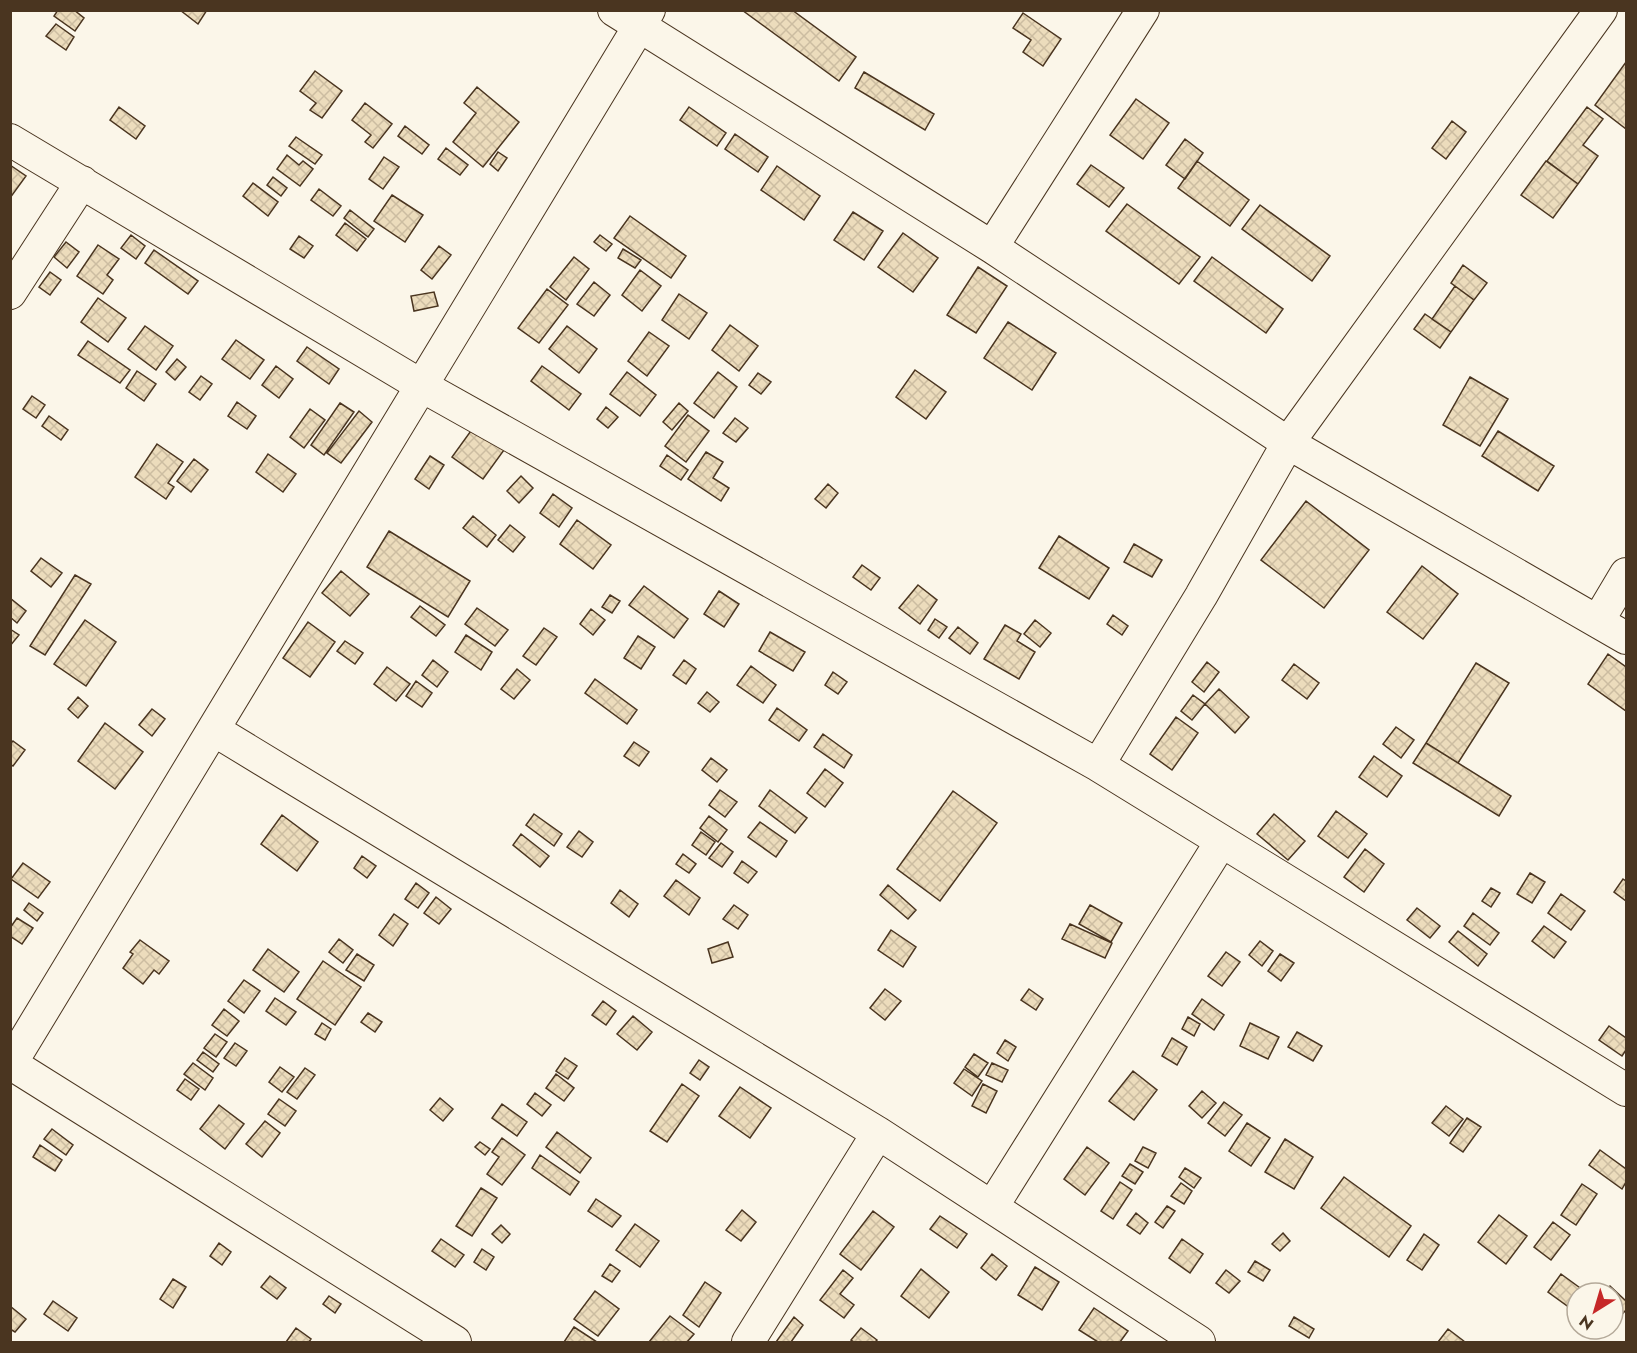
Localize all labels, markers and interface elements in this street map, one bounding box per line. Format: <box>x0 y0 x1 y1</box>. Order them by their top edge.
north arrow <box>1565 1281 1625 1341</box>
text: N <box>1574 1310 1598 1336</box>

